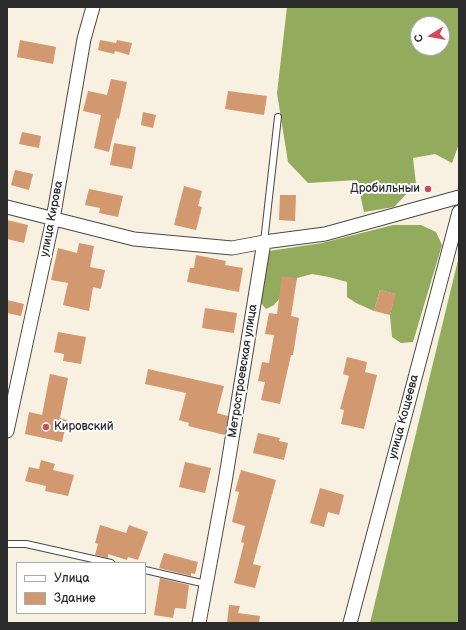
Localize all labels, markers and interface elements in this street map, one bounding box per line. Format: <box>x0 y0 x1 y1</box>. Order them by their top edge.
north arrow <box>410 16 450 56</box>
text: С <box>412 33 426 43</box>
street label: улица Кирова <box>38 180 66 258</box>
place label: Дробильныи <box>350 182 420 196</box>
marker: Дробильныи <box>423 184 433 194</box>
street label: Метростроевская улица <box>225 303 261 439</box>
street label: улица Кощеева <box>386 373 422 461</box>
place label: Кировский <box>54 420 114 434</box>
marker: Кировский <box>41 422 51 432</box>
legend <box>16 562 146 614</box>
text: Улица <box>54 571 90 586</box>
text: Здание <box>54 591 96 606</box>

